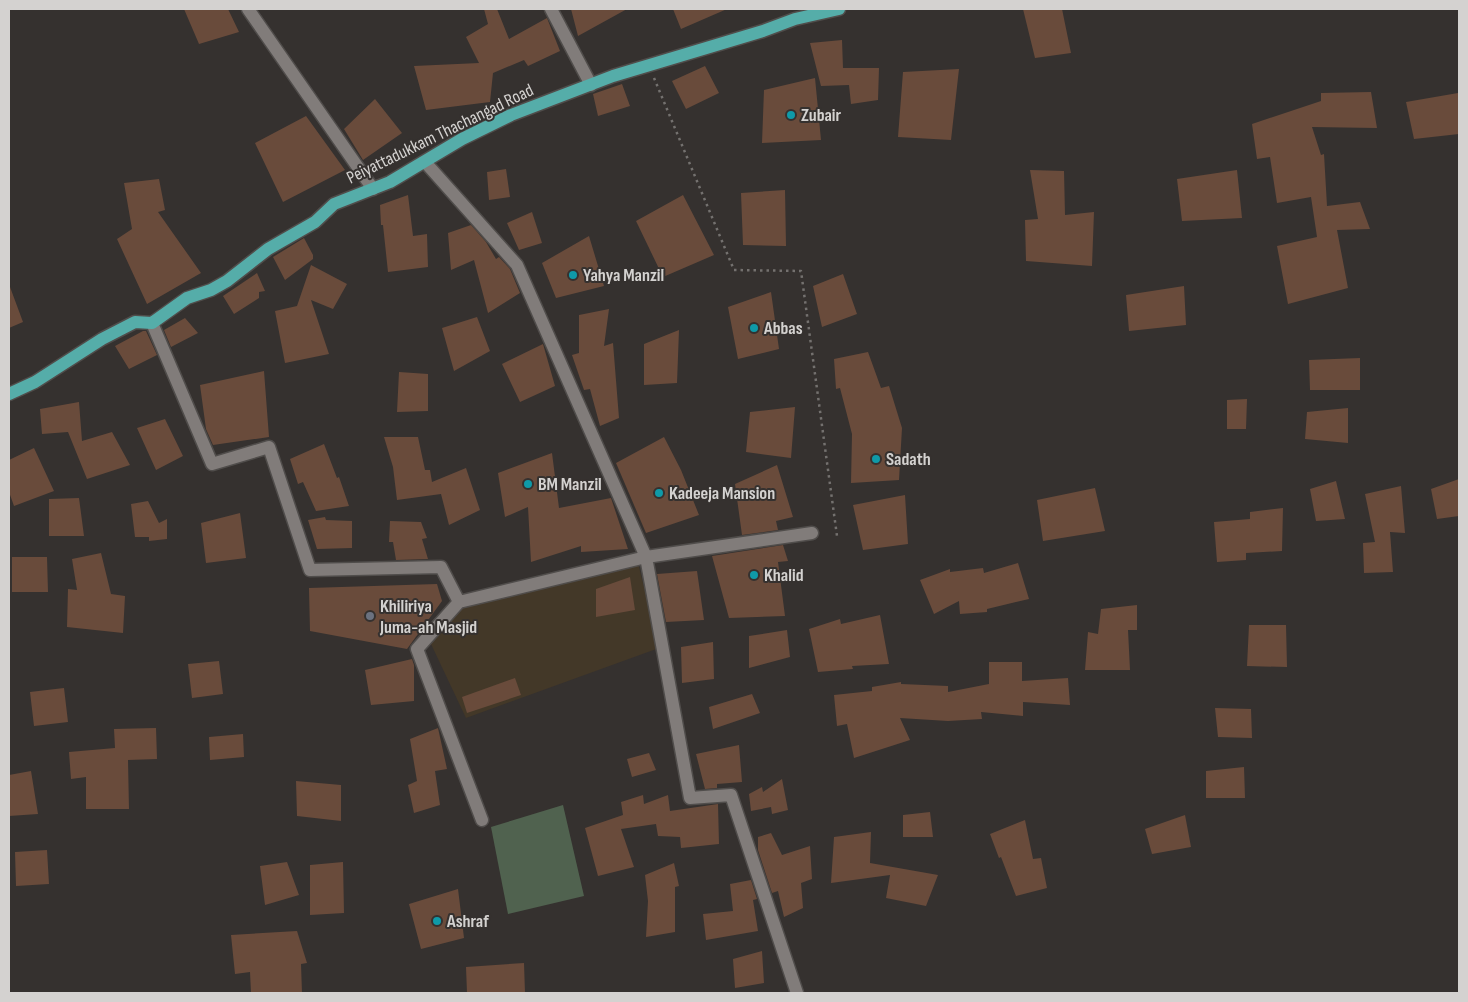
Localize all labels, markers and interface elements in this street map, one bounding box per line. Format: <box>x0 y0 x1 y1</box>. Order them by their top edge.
street label: Peiyattadukkam Thachangad Road <box>343 80 537 188</box>
place label: Zubair <box>801 105 841 126</box>
marker: Zubair <box>785 109 797 121</box>
place label: Yahya Manzil <box>583 265 664 286</box>
marker: Yahya Manzil <box>567 269 579 281</box>
place label: Abbas <box>763 318 803 339</box>
marker: Abbas <box>748 322 760 334</box>
place label: Sadath <box>886 449 931 470</box>
marker: Sadath <box>870 453 882 465</box>
place label: BM Manzil <box>538 474 602 495</box>
marker: BM Manzil <box>522 478 534 490</box>
place label: Kadeeja Mansion <box>669 483 775 504</box>
marker: Kadeeja Mansion <box>653 487 665 499</box>
place label: Khalid <box>764 565 804 586</box>
marker: Khalid <box>748 569 760 581</box>
place label: Khiliriya Juma-ah Masjid <box>379 596 477 638</box>
marker: Khiliriya Juma-ah Masjid <box>364 610 376 622</box>
place label: Ashraf <box>446 911 489 932</box>
marker: Ashraf <box>431 915 443 927</box>

